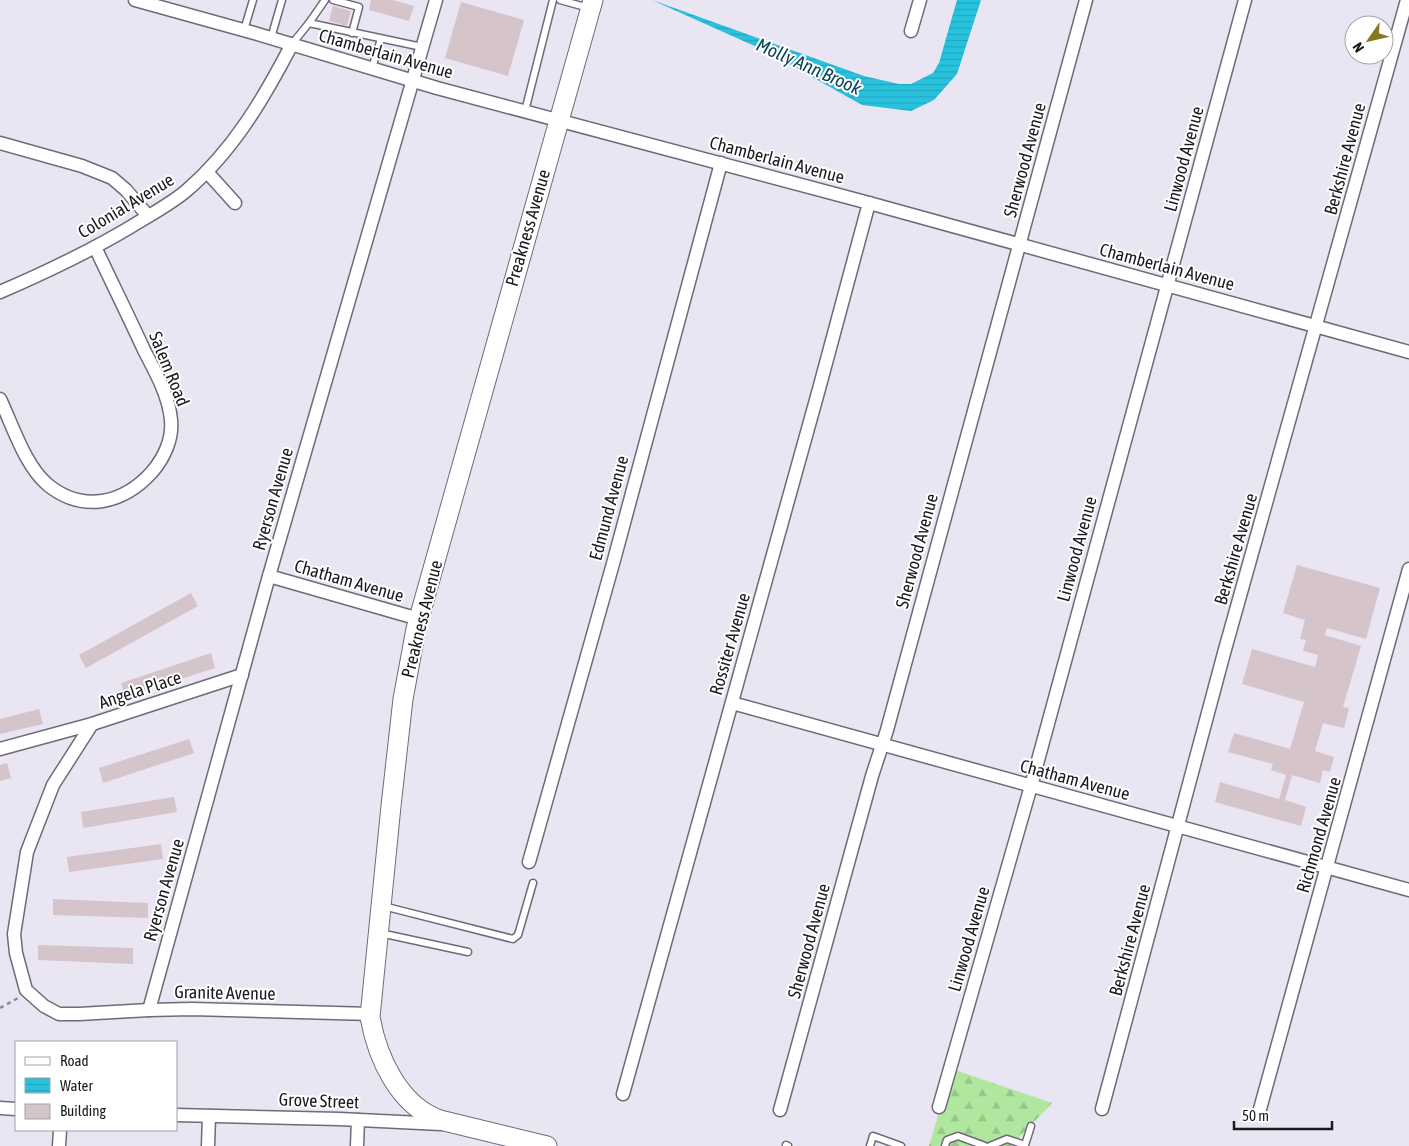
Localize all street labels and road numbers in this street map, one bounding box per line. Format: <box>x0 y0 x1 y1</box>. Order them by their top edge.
street label: Chamberlain Avenue <box>317 24 456 83</box>
street label: Sherwood Avenue <box>999 100 1050 220</box>
street label: Berkshire Avenue <box>1320 101 1370 217</box>
street label: Linwood Avenue <box>1159 104 1208 214</box>
street label: Chamberlain Avenue <box>708 131 847 188</box>
street label: Preakness Avenue <box>501 167 554 289</box>
street label: Colonial Avenue <box>74 169 177 242</box>
street label: Chamberlain Avenue <box>1098 238 1237 295</box>
street label: Salem Road <box>145 328 194 409</box>
street label: Ryerson Avenue <box>248 445 297 552</box>
street label: Edmund Avenue <box>584 453 633 562</box>
street label: Sherwood Avenue <box>891 491 942 611</box>
street label: Berkshire Avenue <box>1210 491 1261 607</box>
street label: Linwood Avenue <box>1052 494 1101 604</box>
street label: Chatham Avenue <box>292 555 406 606</box>
street label: Preakness Avenue <box>397 558 446 680</box>
street label: Rossiter Avenue <box>705 590 754 697</box>
street label: Angela Place <box>96 666 184 713</box>
street label: Chatham Avenue <box>1018 755 1132 804</box>
street label: Richmond Avenue <box>1292 775 1345 895</box>
street label: Ryerson Avenue <box>139 836 188 943</box>
street label: Sherwood Avenue <box>783 881 834 1001</box>
street label: Berkshire Avenue <box>1105 882 1155 998</box>
street label: Linwood Avenue <box>944 884 994 994</box>
street label: Granite Avenue <box>174 981 276 1004</box>
street label: Grove Street <box>278 1089 360 1112</box>

